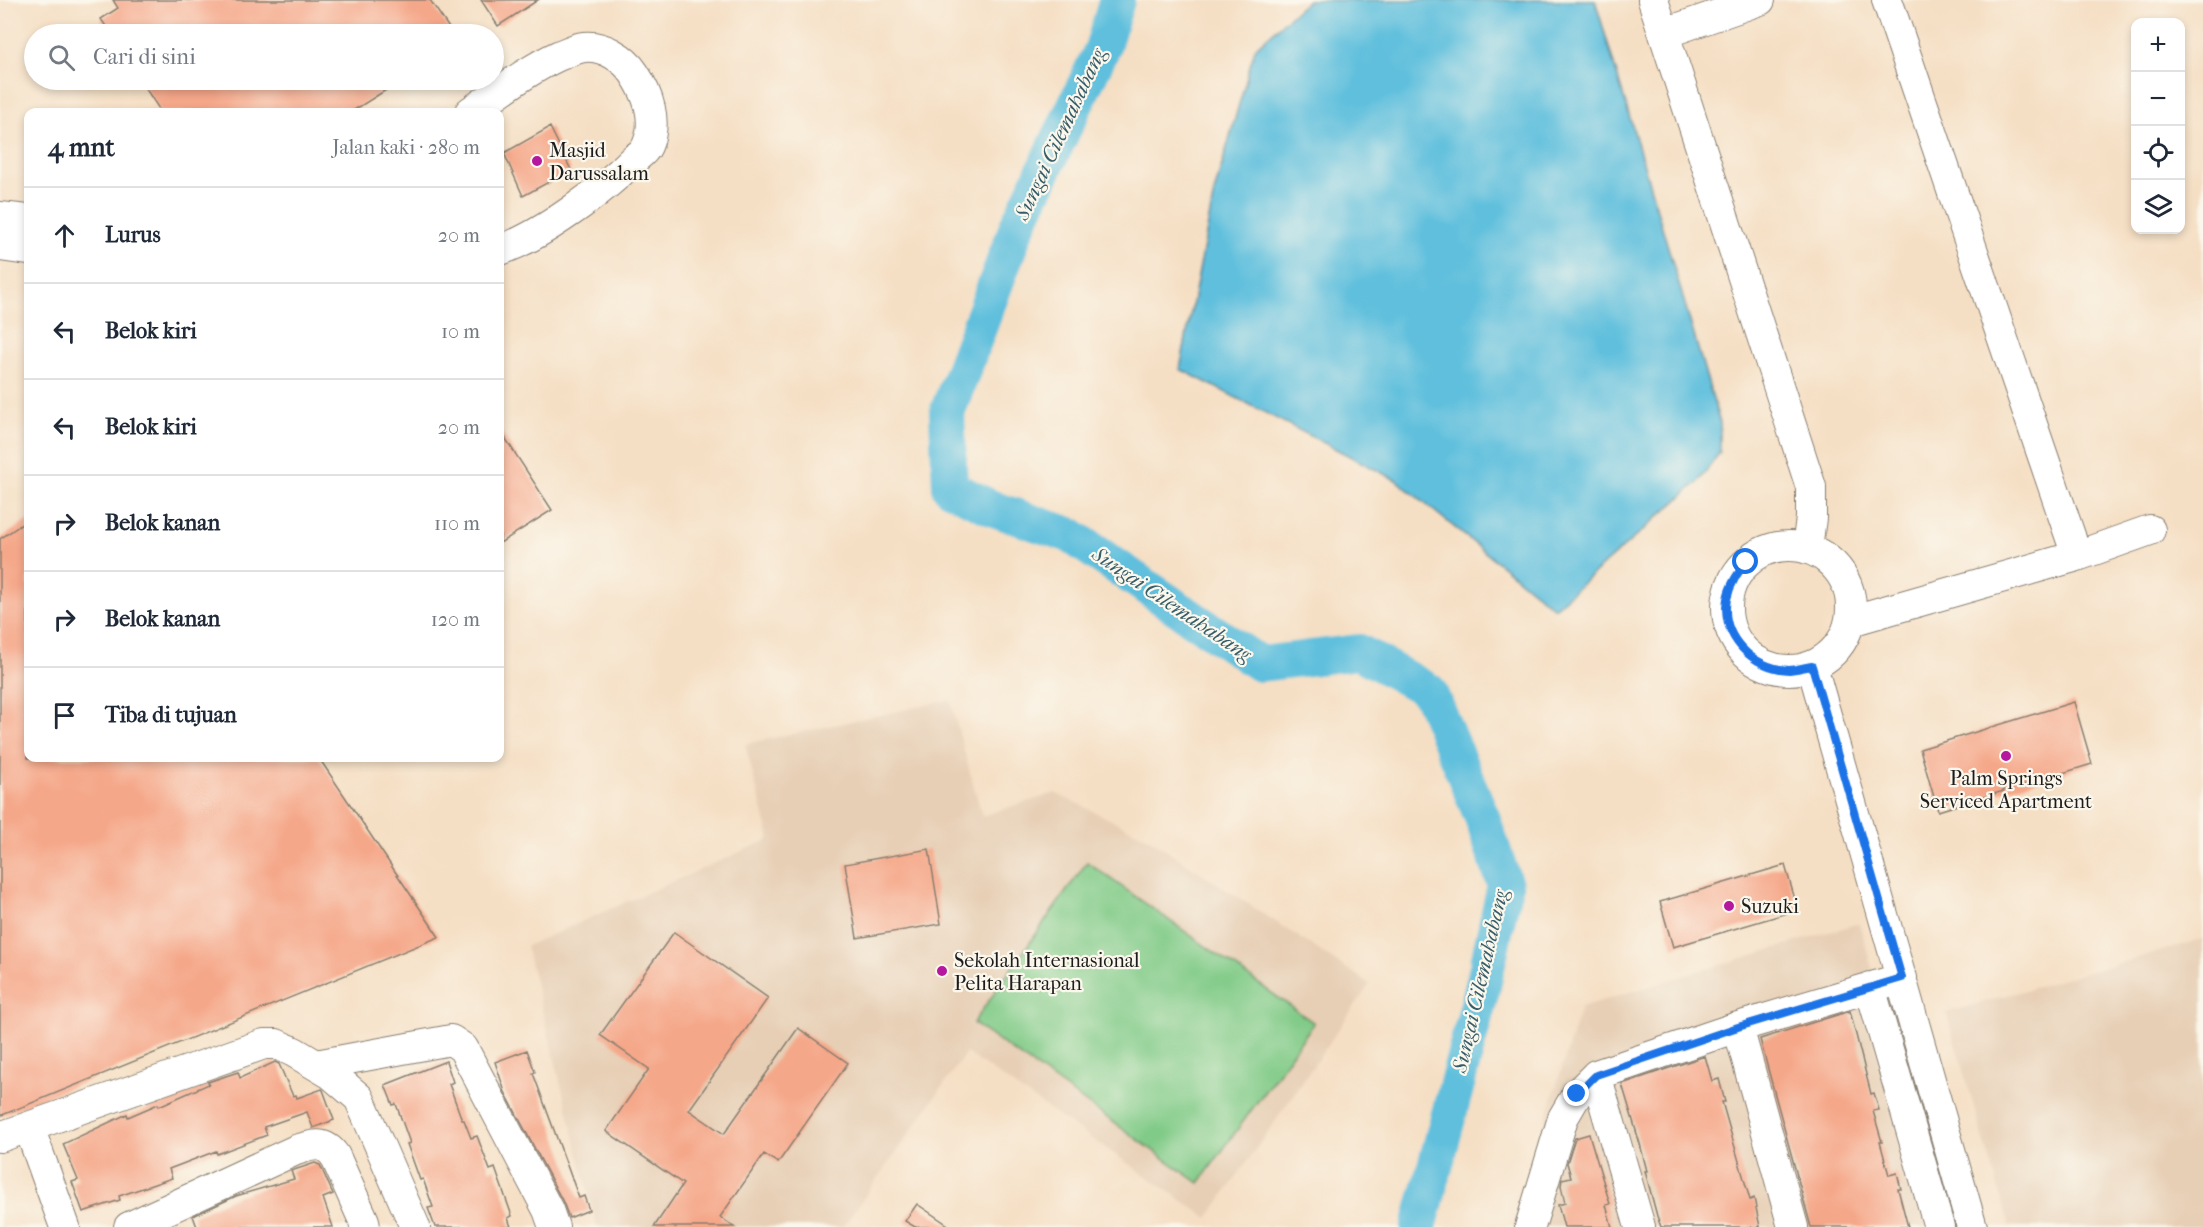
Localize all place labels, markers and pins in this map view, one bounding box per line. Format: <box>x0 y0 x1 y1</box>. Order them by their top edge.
place label: Masjid Darussalam <box>549 139 649 185</box>
marker: Masjid Darussalam <box>530 154 544 168</box>
marker: Palm Springs Serviced Apartment <box>1999 749 2013 763</box>
place label: Palm Springs Serviced Apartment <box>1920 767 2092 813</box>
place label: Suzuki <box>1741 895 1799 918</box>
marker: Suzuki <box>1722 899 1736 913</box>
place label: Sekolah Internasional Pelita Harapan <box>954 949 1140 995</box>
marker: Sekolah Internasional Pelita Harapan <box>935 964 949 978</box>

